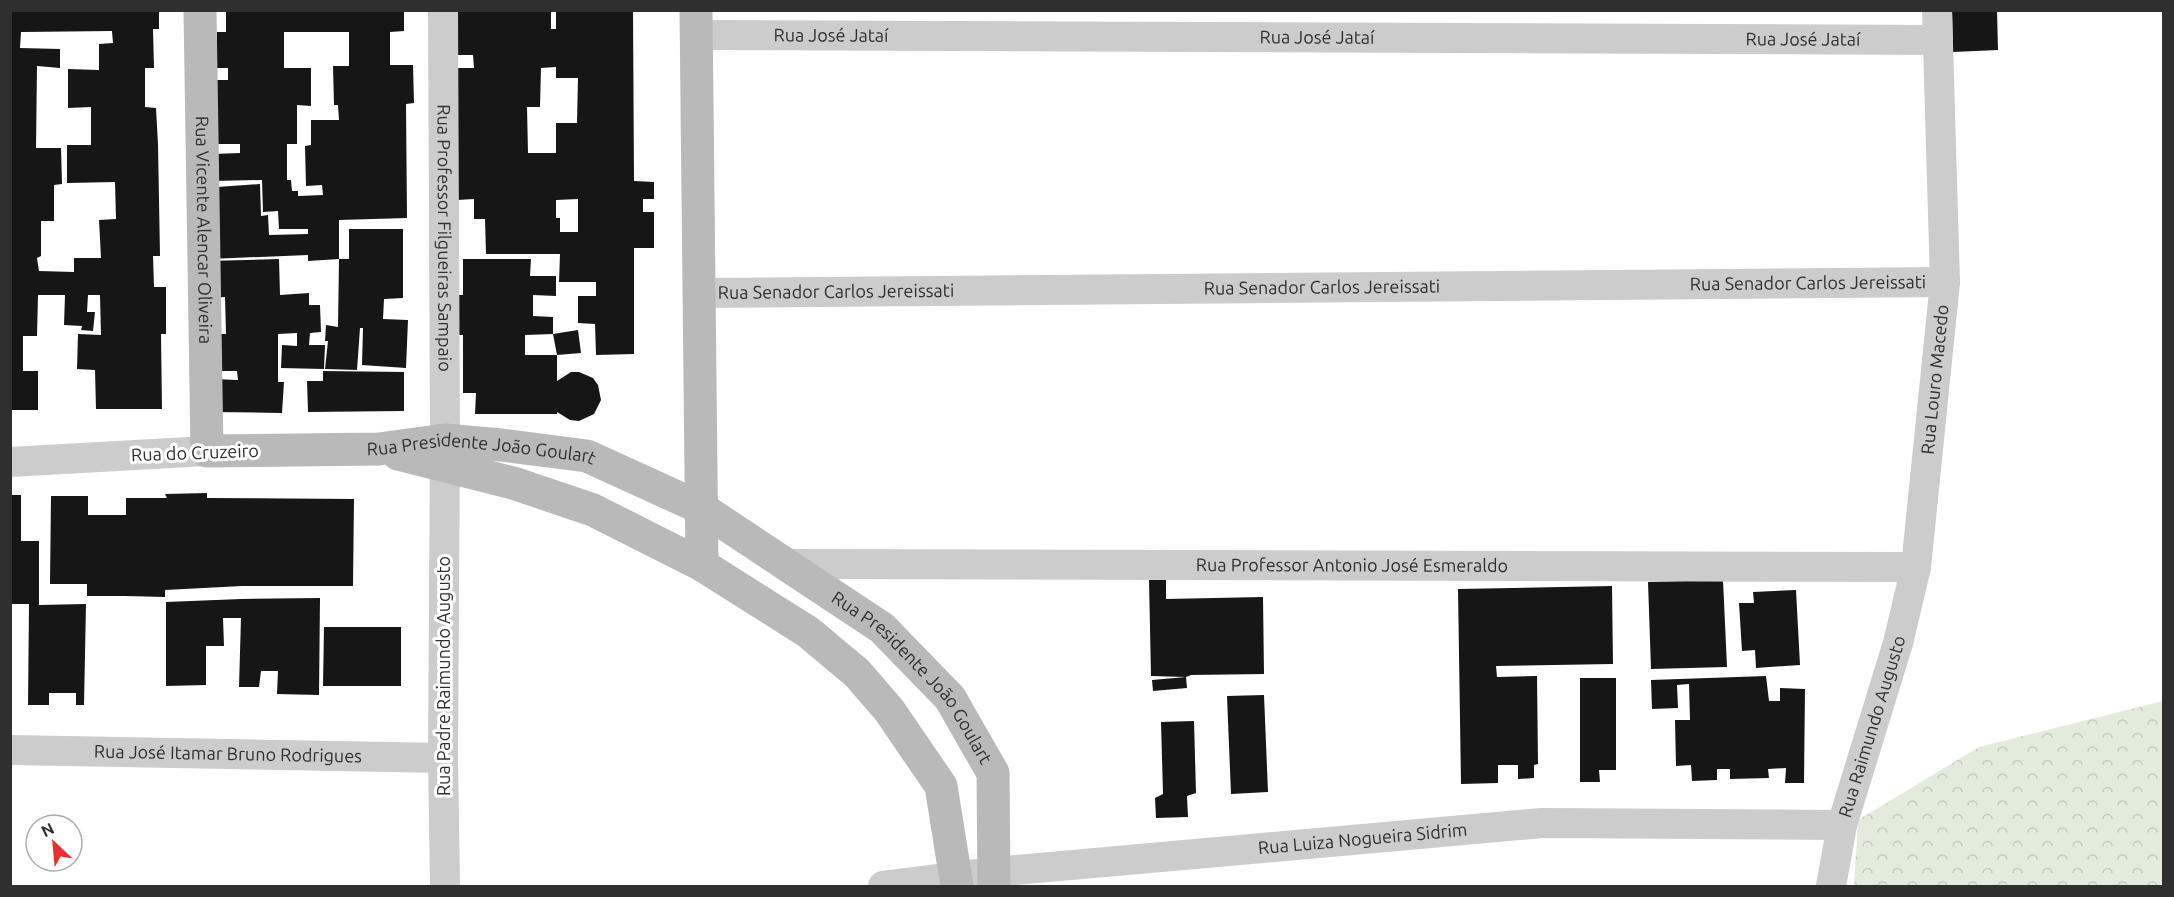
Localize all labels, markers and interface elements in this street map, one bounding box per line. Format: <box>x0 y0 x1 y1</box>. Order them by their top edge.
street label: Rua José Jataí <box>773 24 889 45</box>
street label: Rua José Jataí <box>1259 26 1375 47</box>
street label: Rua José Jataí <box>1745 28 1861 49</box>
street label: Rua Professor Filgueiras Sampaio <box>434 104 456 372</box>
street label: Rua Vicente Alencar Oliveira <box>193 116 216 344</box>
street label: Rua Senador Carlos Jereissati <box>1690 271 1926 293</box>
street label: Rua Senador Carlos Jereissati <box>1204 275 1440 298</box>
street label: Rua Senador Carlos Jereissati <box>718 280 954 302</box>
street label: Rua Louro Macedo <box>1917 303 1952 455</box>
street label: Rua Presidente João Goulart <box>367 429 599 468</box>
street label: Rua do Cruzeiro <box>131 440 259 464</box>
street label: Rua Professor Antonio José Esmeraldo <box>1196 554 1508 575</box>
street label: Rua Padre Raimundo Augusto <box>433 556 453 796</box>
street label: Rua Presidente João Goulart <box>828 587 997 767</box>
street label: Rua Raimundo Augusto <box>1834 634 1908 820</box>
street label: Rua José Itamar Bruno Rodrigues <box>94 741 362 766</box>
north arrow <box>24 813 84 873</box>
text: N <box>38 819 57 840</box>
street label: Rua Luiza Nogueira Sidrim <box>1257 819 1468 857</box>

